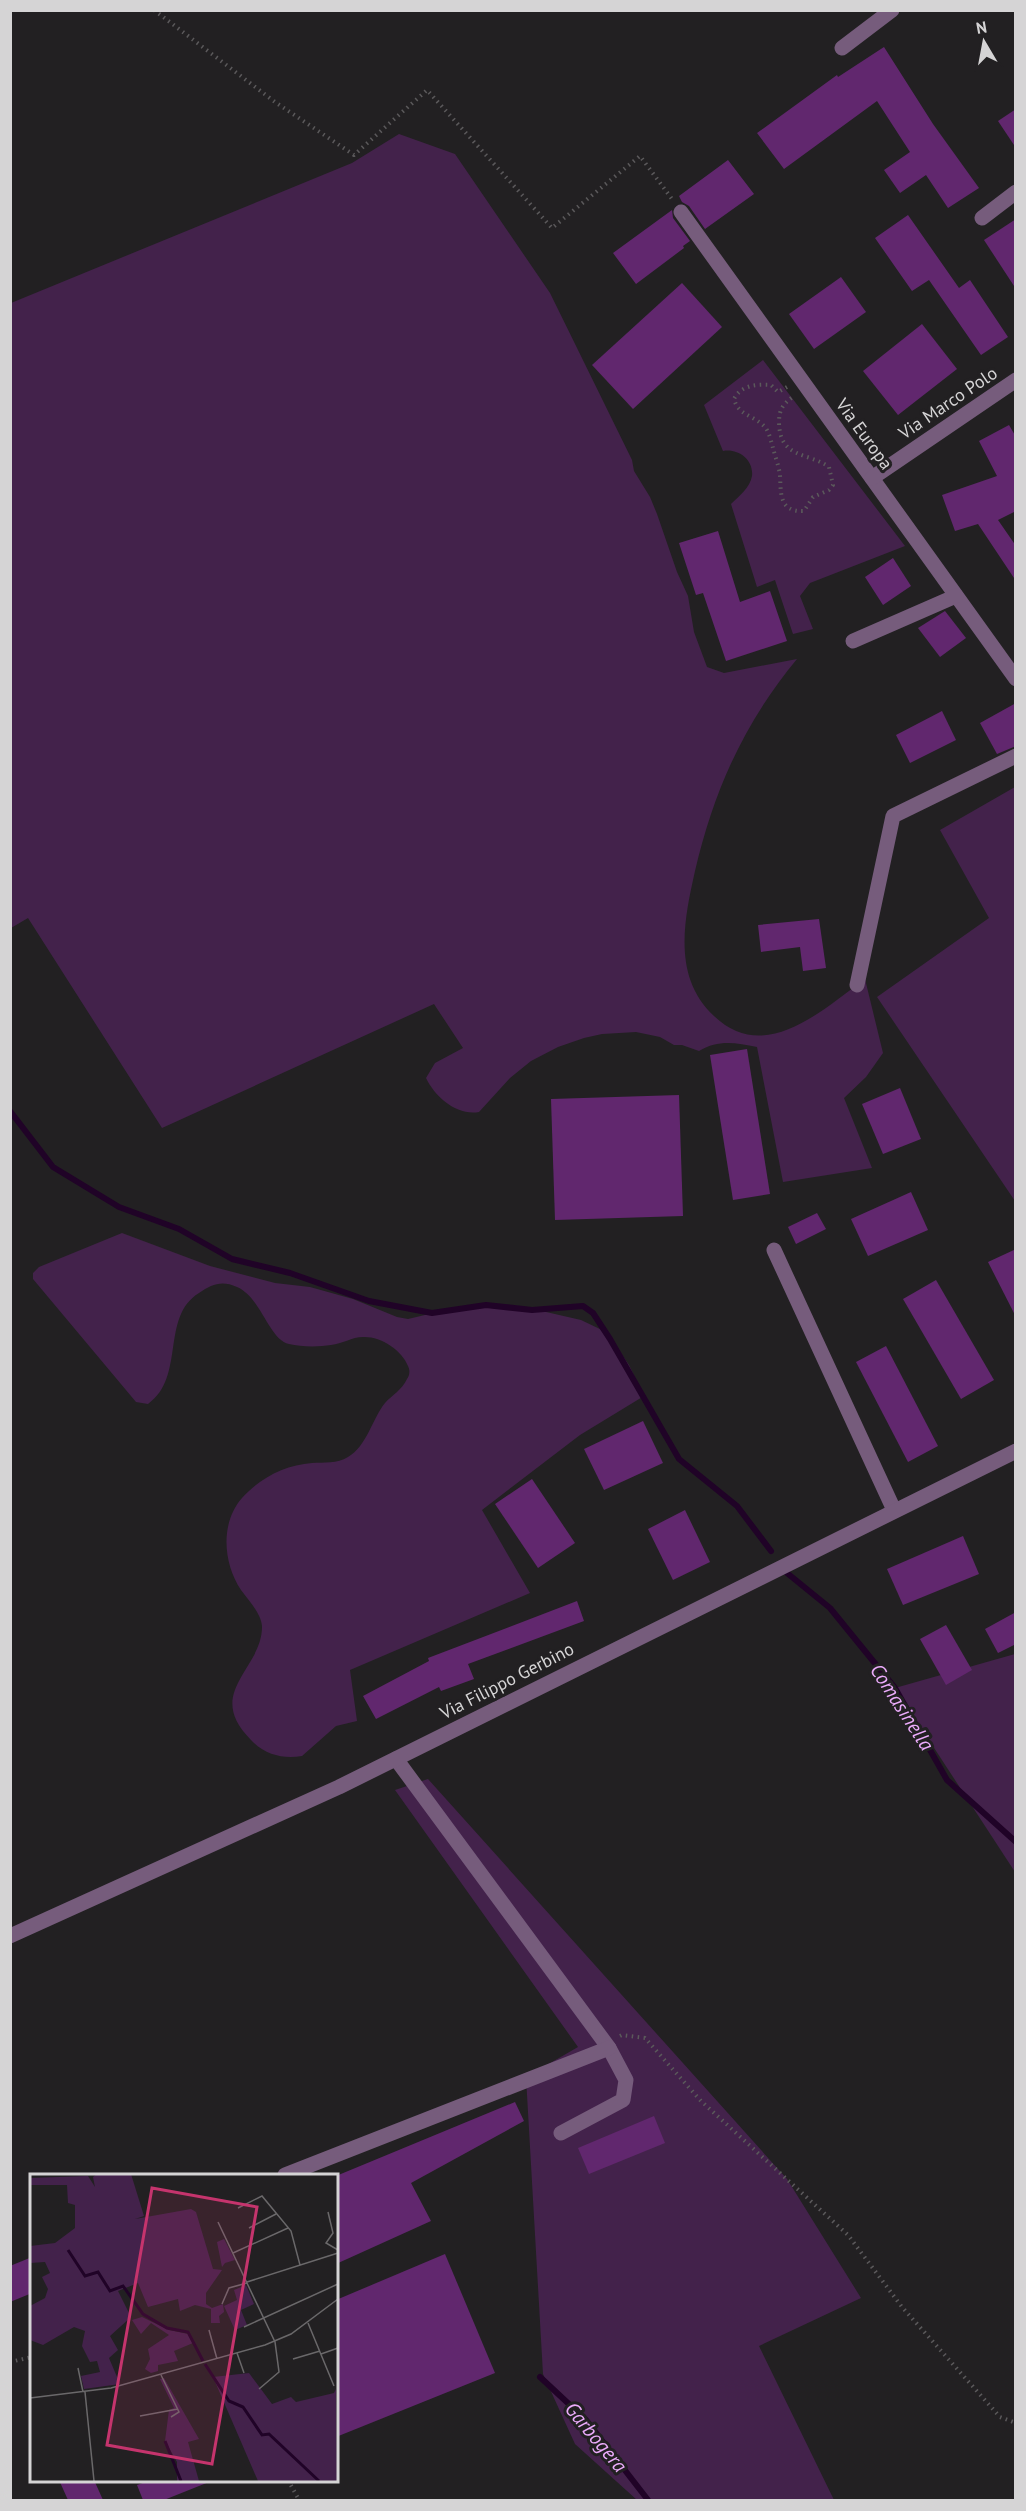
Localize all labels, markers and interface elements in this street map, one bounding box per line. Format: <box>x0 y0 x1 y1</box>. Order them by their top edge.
north arrow <box>954 12 1014 72</box>
text: N <box>974 16 988 38</box>
street label: Via Marco Polo <box>893 361 1001 445</box>
street label: Via Europa <box>830 393 898 474</box>
street label: Via Filippo Gerbino <box>435 1637 578 1725</box>
water label: Comasinella <box>864 1659 940 1756</box>
inset map <box>30 2174 338 2481</box>
water label: Garbogera <box>559 2396 633 2478</box>

